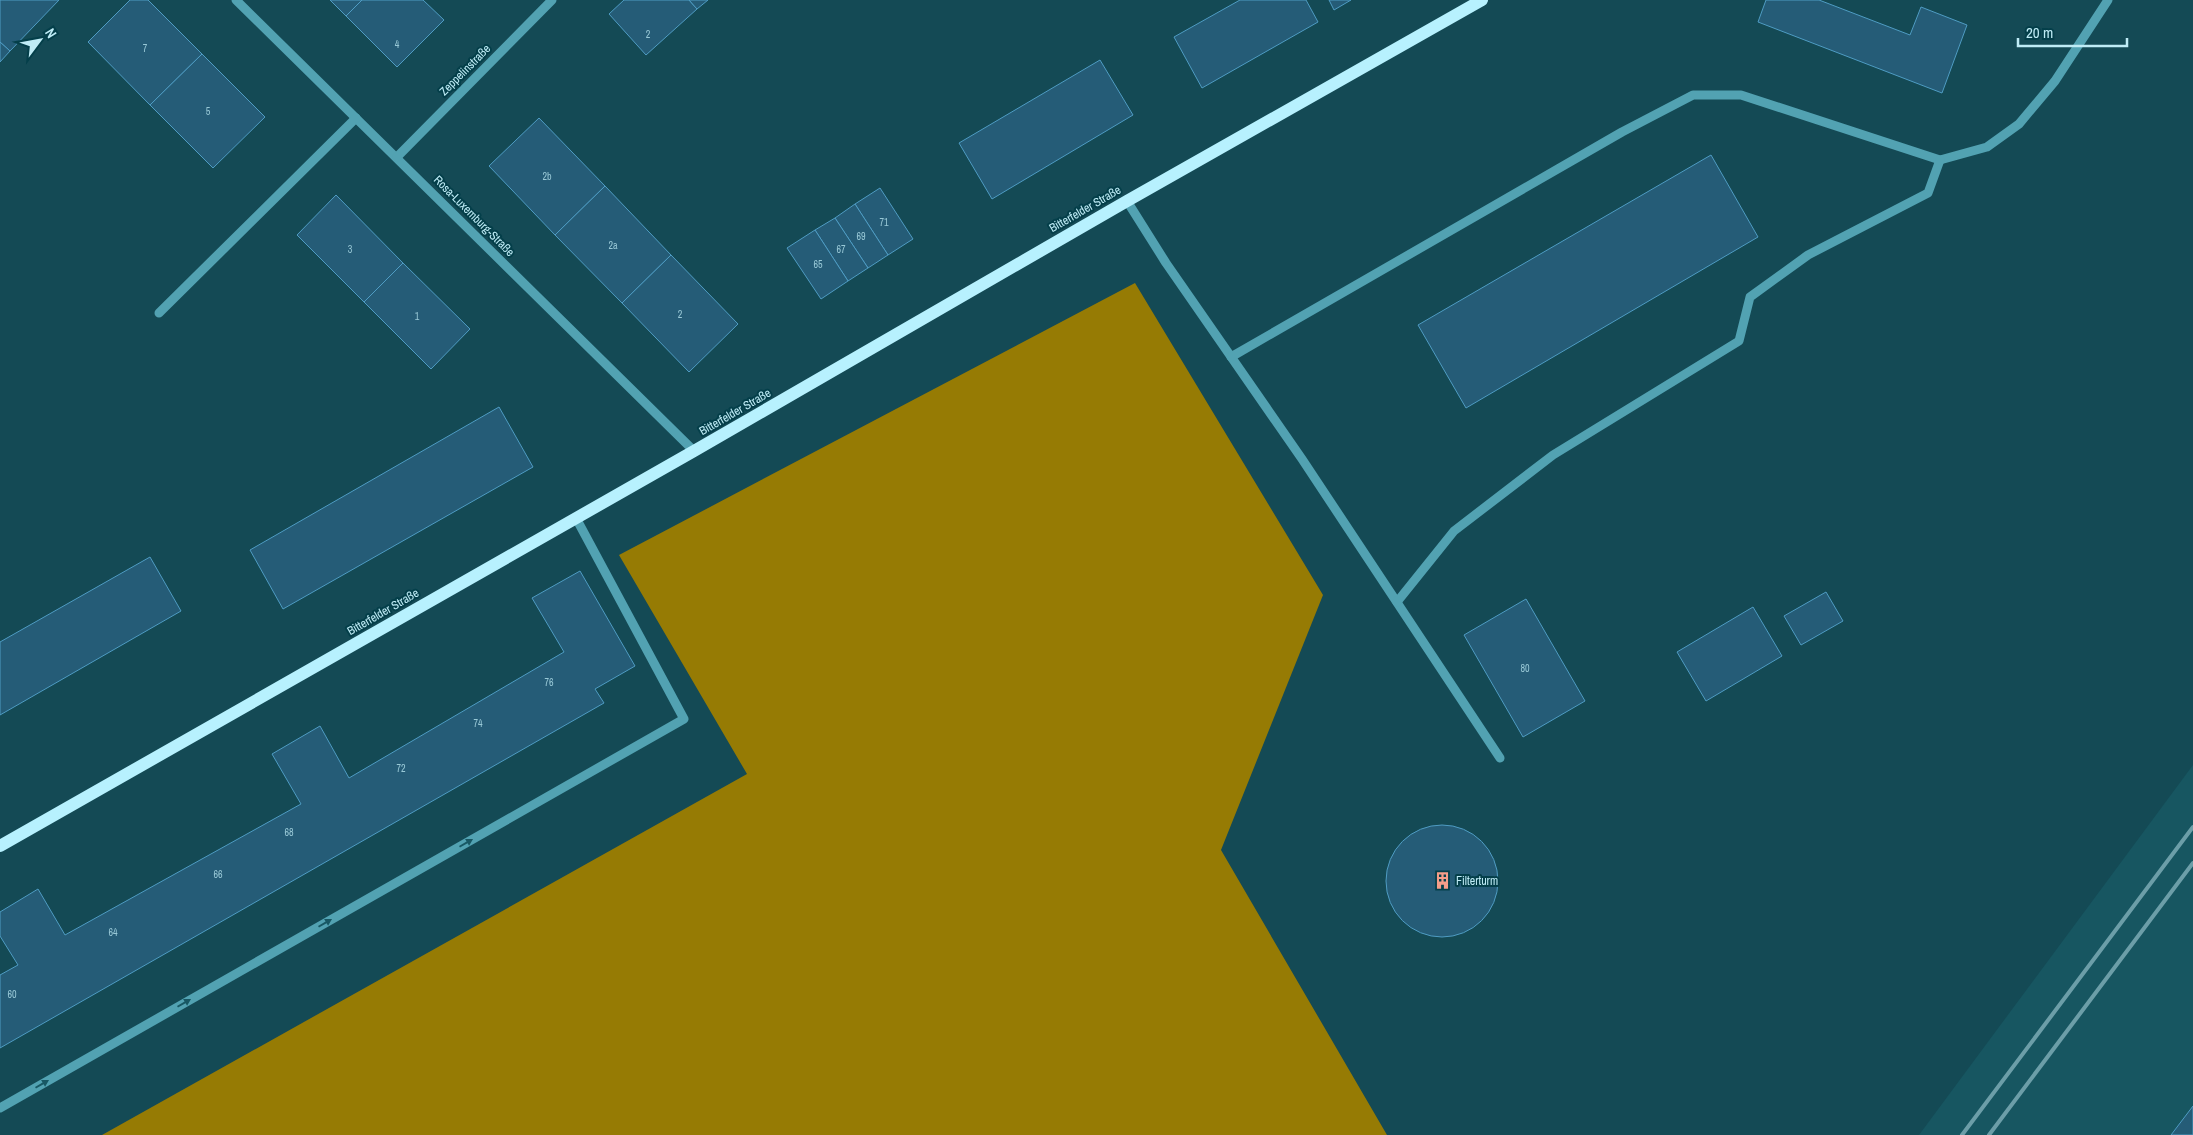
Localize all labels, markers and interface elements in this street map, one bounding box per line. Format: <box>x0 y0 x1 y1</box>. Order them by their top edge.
north arrow <box>15 15 65 65</box>
scale bar <box>2018 15 2127 47</box>
text: 20 m <box>2026 22 2053 43</box>
text: N <box>41 25 61 41</box>
house number: 2 <box>646 28 651 41</box>
house number: 4 <box>395 38 400 51</box>
street label: Zeppelinstraße <box>436 41 494 99</box>
house number: 7 <box>143 42 148 55</box>
house number: 5 <box>206 105 211 118</box>
house number: 2b <box>542 170 552 183</box>
street label: Rosa-Luxemburg-Straße <box>430 172 518 260</box>
street label: Bitterfelder Straße <box>1046 182 1124 236</box>
house number: 71 <box>879 216 889 229</box>
house number: 69 <box>856 230 866 243</box>
house number: 2a <box>608 239 618 252</box>
house number: 3 <box>348 243 353 256</box>
house number: 67 <box>836 243 846 256</box>
house number: 65 <box>813 258 823 271</box>
house number: 2 <box>678 308 683 321</box>
house number: 1 <box>415 310 420 323</box>
street label: Bitterfelder Straße <box>696 385 774 439</box>
street label: Bitterfelder Straße <box>344 585 422 639</box>
house number: 80 <box>1520 662 1530 675</box>
house number: 76 <box>544 676 554 689</box>
house number: 74 <box>473 717 483 730</box>
house number: 72 <box>396 762 406 775</box>
house number: 68 <box>284 826 294 839</box>
one-way arrow <box>460 838 473 847</box>
house number: 66 <box>213 868 223 881</box>
building icon: Filterturm <box>1432 871 1452 891</box>
place label: Filterturm <box>1456 873 1498 889</box>
one-way arrow <box>317 919 332 927</box>
house number: 64 <box>108 926 118 939</box>
house number: 60 <box>7 988 17 1001</box>
one-way arrow <box>177 999 190 1008</box>
one-way arrow <box>36 1079 49 1088</box>

